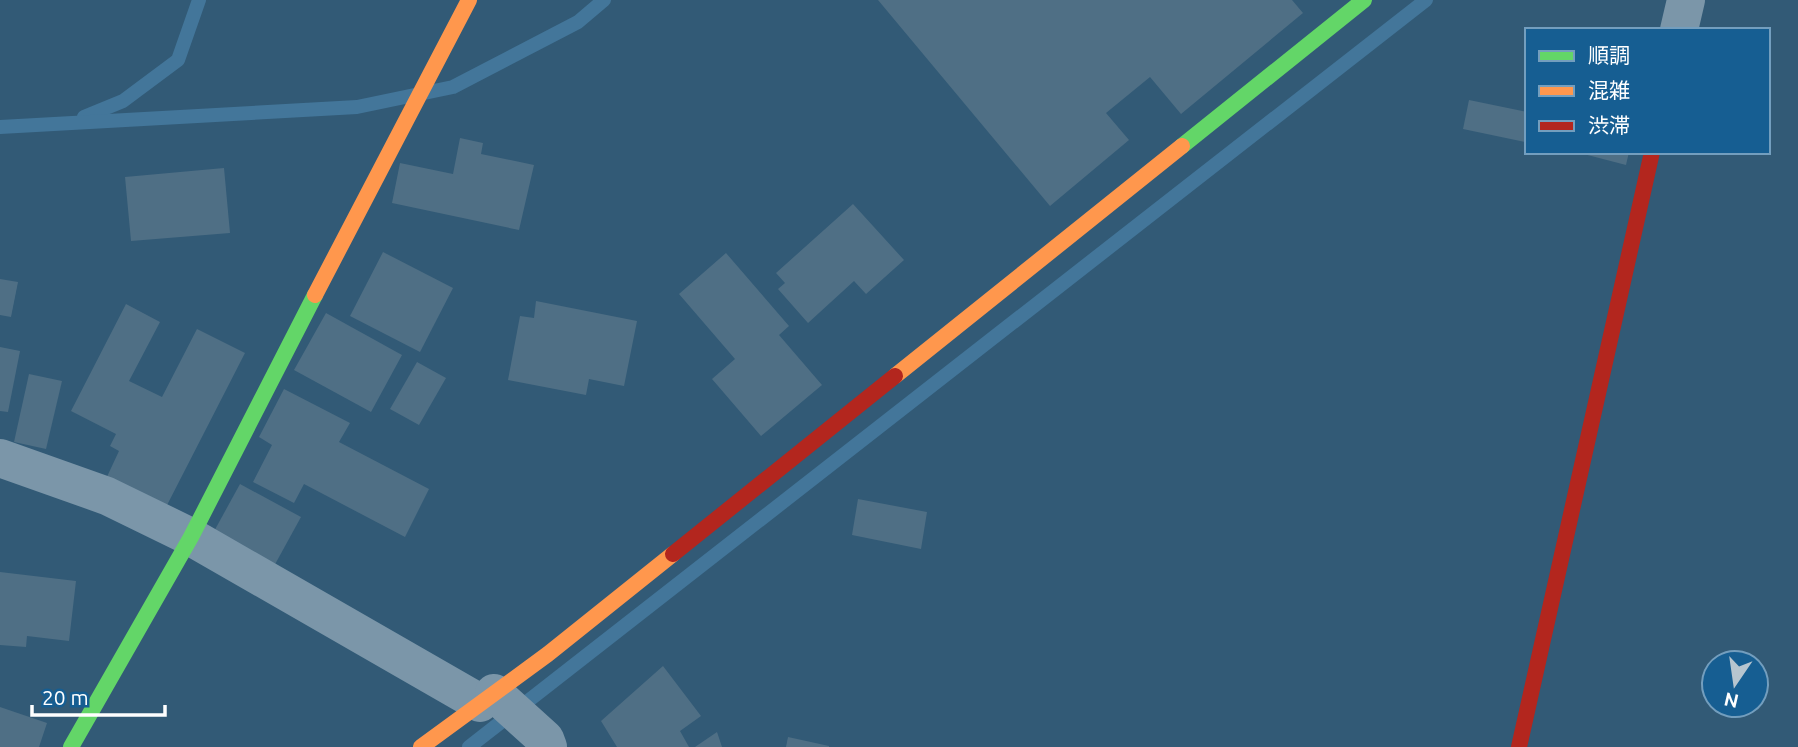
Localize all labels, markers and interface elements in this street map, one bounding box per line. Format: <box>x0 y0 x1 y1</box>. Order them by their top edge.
legend <box>1525 28 1770 154</box>
text: 順調 <box>1588 43 1630 67</box>
text: 混雑 <box>1588 78 1630 102</box>
text: 渋滞 <box>1588 113 1630 137</box>
north arrow <box>1700 649 1770 719</box>
scale bar <box>32 674 164 718</box>
text: 20 m <box>42 685 89 709</box>
text: N <box>1722 688 1741 713</box>

